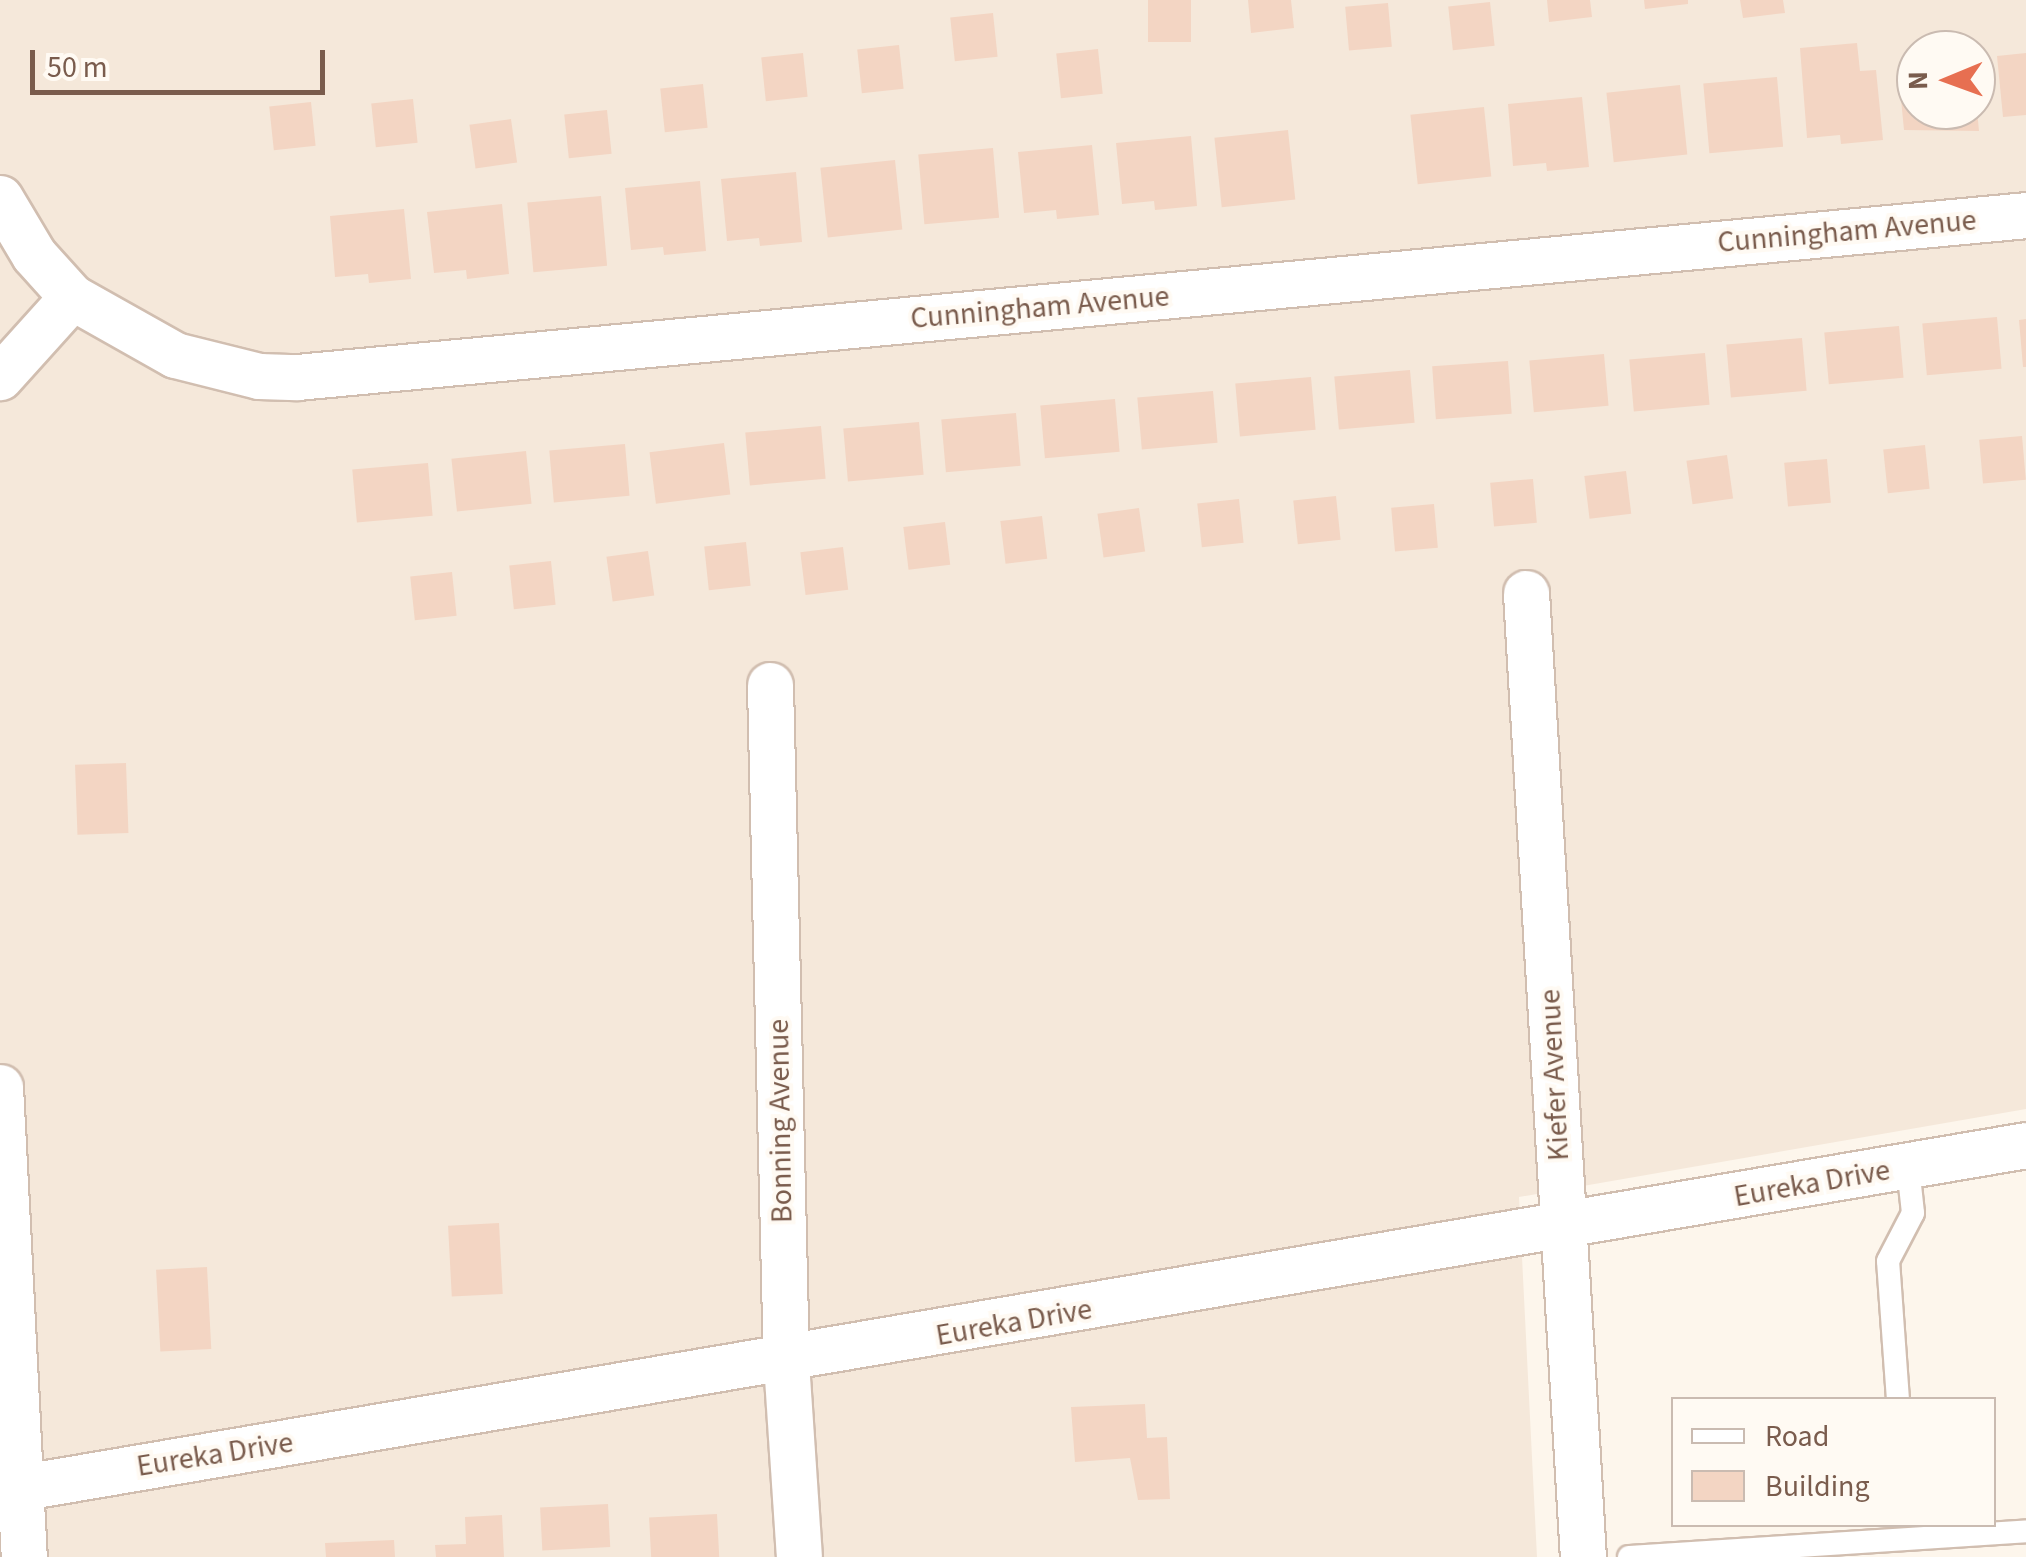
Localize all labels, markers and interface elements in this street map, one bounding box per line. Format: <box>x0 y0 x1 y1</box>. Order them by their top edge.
scale bar <box>35 30 330 92</box>
north arrow <box>1896 30 1996 130</box>
text: 50 m <box>47 46 108 89</box>
text: N <box>1898 71 1938 90</box>
street label: Cunningham Avenue <box>1716 203 1978 261</box>
street label: Cunningham Avenue <box>909 279 1171 337</box>
street label: Kiefer Avenue <box>1533 988 1577 1162</box>
street label: Bonning Avenue <box>761 1019 801 1223</box>
street label: Eureka Drive <box>1731 1153 1893 1215</box>
street label: Eureka Drive <box>933 1292 1095 1354</box>
legend <box>1671 1397 1996 1527</box>
text: Road <box>1765 1415 1829 1458</box>
street label: Eureka Drive <box>134 1425 296 1485</box>
text: Building <box>1765 1465 1870 1508</box>

